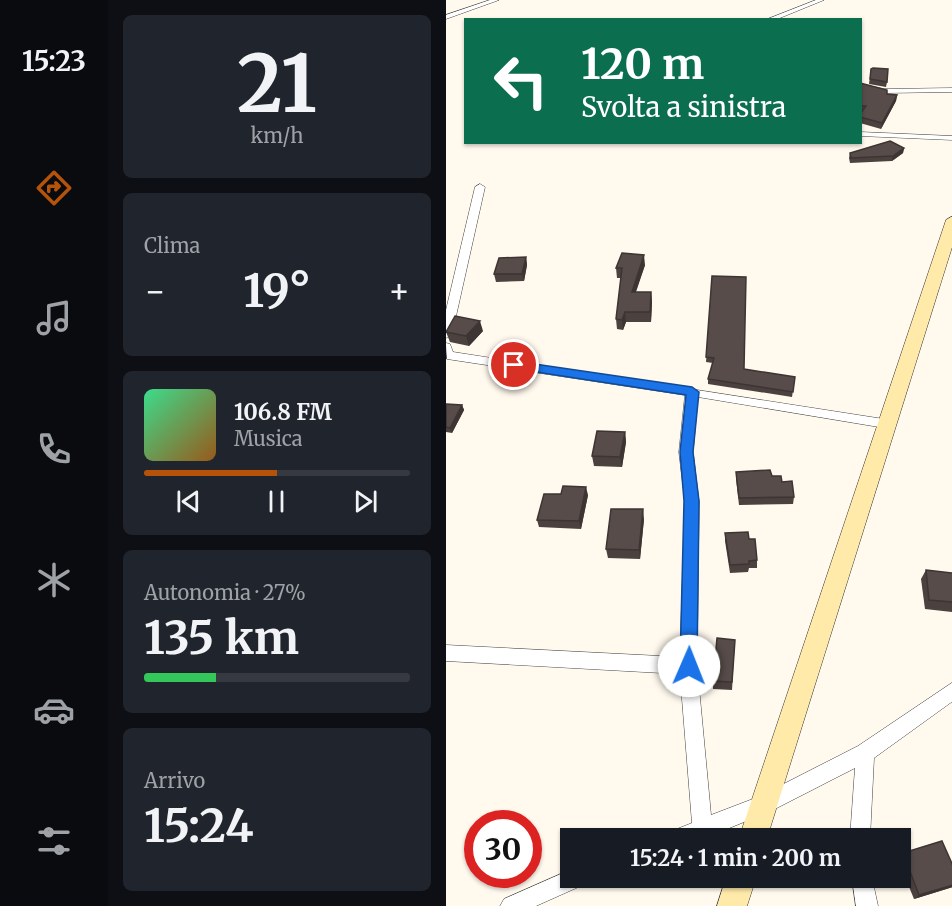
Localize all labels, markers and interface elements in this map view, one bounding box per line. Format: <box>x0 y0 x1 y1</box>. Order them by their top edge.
text: 21 <box>237 35 317 133</box>
text: 120 m <box>581 38 704 90</box>
icon: left <box>482 42 560 120</box>
text: 15:23 <box>22 44 86 78</box>
text: Svolta a sinistra <box>581 90 786 124</box>
text: km/h <box>251 123 303 148</box>
icon: directions <box>33 167 75 209</box>
text: Clima <box>144 233 200 258</box>
text: 19° <box>243 263 311 319</box>
text: − <box>144 271 166 312</box>
text: + <box>388 271 410 312</box>
icon: music <box>33 297 75 339</box>
pin <box>488 339 539 390</box>
icon: arrive <box>497 348 530 381</box>
text: 106.8 FM <box>234 398 332 426</box>
text: Musica <box>234 426 303 451</box>
icon: phone <box>33 428 75 470</box>
icon: previous <box>172 485 205 518</box>
icon: pause <box>260 485 293 518</box>
icon: next <box>349 485 382 518</box>
icon: climate <box>33 559 75 601</box>
text: Autonomia · 27% <box>144 580 306 605</box>
text: 135 km <box>144 610 299 666</box>
position arrow <box>657 634 721 698</box>
icon: car <box>33 689 75 731</box>
text: Arrivo <box>144 768 205 793</box>
text: 15:24 <box>144 798 254 854</box>
speed limit sign: 30 <box>464 810 542 888</box>
icon: filters <box>33 820 75 862</box>
text: 15:24 · 1 min · 200 m <box>630 844 841 872</box>

